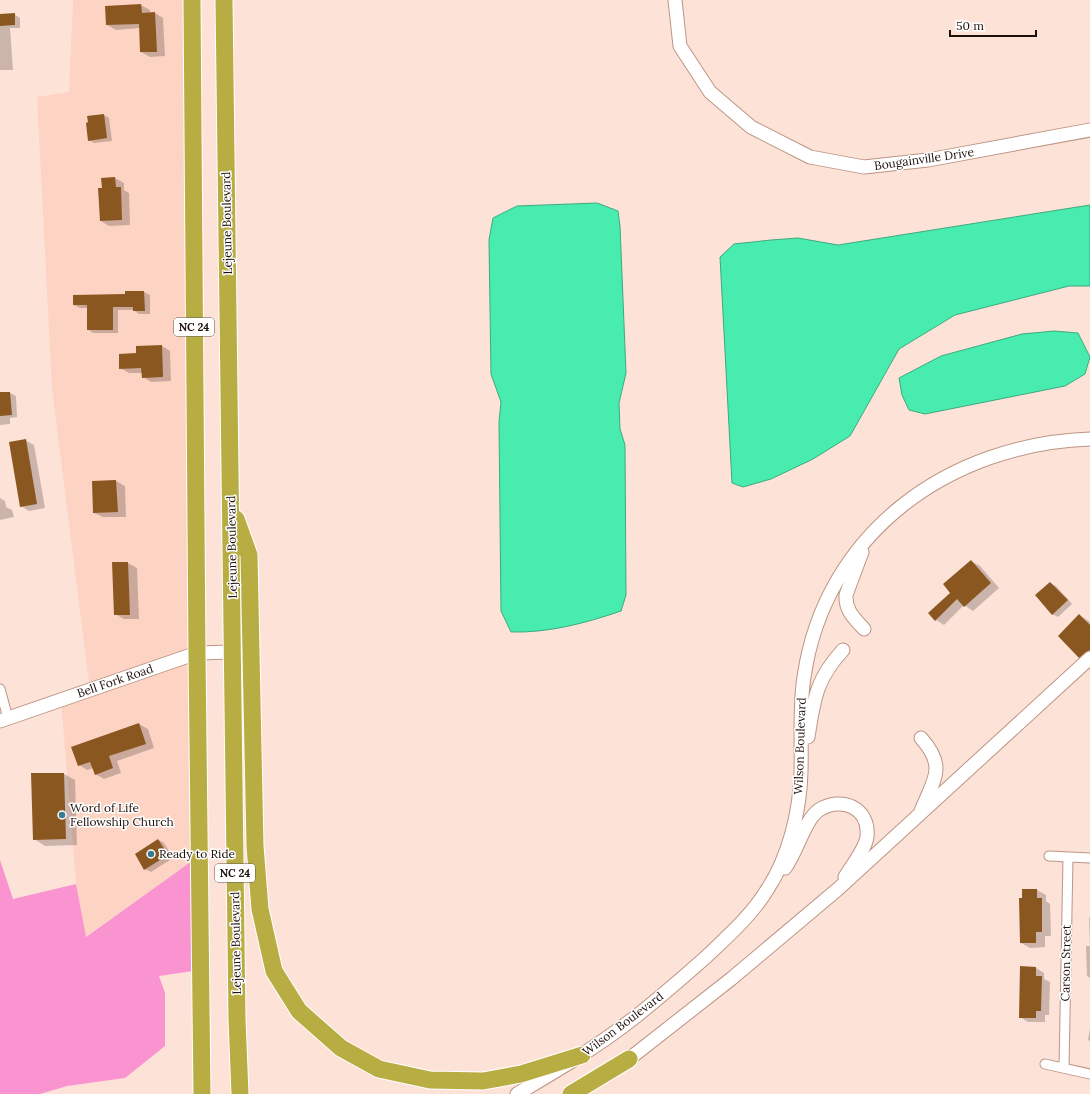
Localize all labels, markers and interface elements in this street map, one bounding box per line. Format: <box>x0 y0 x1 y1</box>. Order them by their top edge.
scale bar <box>950 12 1036 38</box>
text: 50 m <box>956 18 984 33</box>
street label: Bougainville Drive <box>873 144 975 173</box>
street label: Lejeune Boulevard <box>218 171 235 275</box>
road number: NC 24 <box>174 318 214 336</box>
street label: Lejeune Boulevard <box>223 495 240 599</box>
street label: Bell Fork Road <box>75 660 155 701</box>
street label: Wilson Boulevard <box>790 697 809 795</box>
place label: Word of Life Fellowship Church <box>70 800 174 829</box>
marker: Word of Life Fellowship Church <box>57 810 67 820</box>
place label: Ready to Ride <box>159 846 236 861</box>
marker: Ready to Ride <box>146 849 156 859</box>
road number: NC 24 <box>215 864 255 882</box>
street label: Lejeune Boulevard <box>227 891 244 995</box>
street label: Carson Street <box>1057 924 1074 1002</box>
street label: Wilson Boulevard <box>579 988 666 1059</box>

